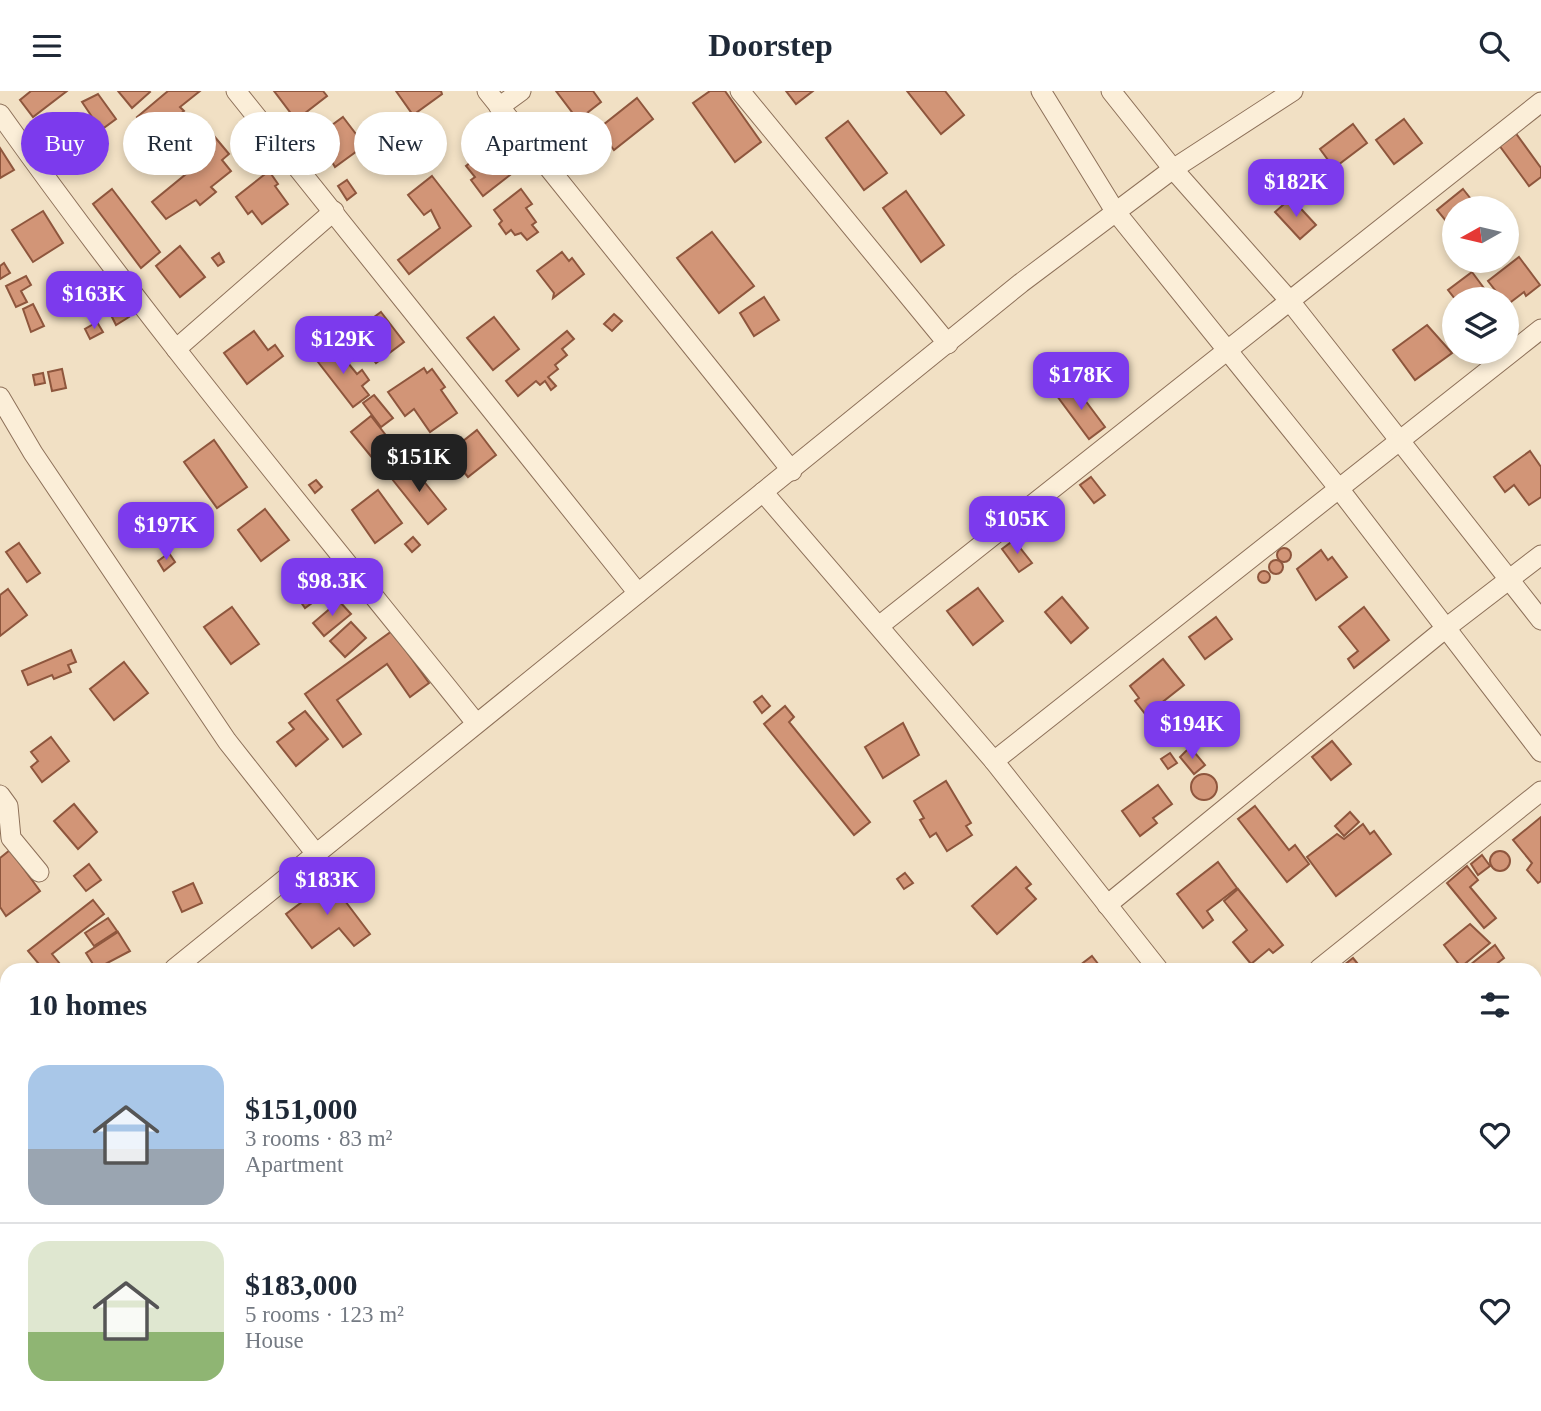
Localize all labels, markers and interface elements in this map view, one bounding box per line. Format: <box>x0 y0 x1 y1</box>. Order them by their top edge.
icon: menu <box>28 27 66 65</box>
text: Doorstep <box>708 27 833 63</box>
icon: search <box>1475 27 1513 65</box>
chip: Buy <box>21 112 109 175</box>
chip: Rent <box>123 112 216 175</box>
chip: Filters <box>230 112 340 175</box>
chip: New <box>354 112 447 175</box>
chip: Apartment <box>461 112 612 175</box>
pin: $182K <box>1247 159 1345 219</box>
text: $182K <box>1264 169 1328 194</box>
north arrow <box>1442 196 1519 273</box>
map controls <box>1442 196 1519 364</box>
pin: $163K <box>45 271 143 331</box>
text: $163K <box>62 281 126 306</box>
button: layers <box>1442 287 1519 364</box>
pin: $129K <box>294 317 392 376</box>
text: $129K <box>311 326 375 351</box>
pin: $178K <box>1032 353 1130 412</box>
text: $178K <box>1049 362 1113 387</box>
pin: $151K <box>370 435 468 494</box>
text: $151K <box>387 444 451 469</box>
pin: $105K <box>968 497 1066 556</box>
pin: $197K <box>117 503 215 562</box>
text: $105K <box>985 506 1049 531</box>
text: $197K <box>134 512 198 537</box>
pin: $98.3K <box>275 559 389 618</box>
text: $98.3K <box>297 568 367 593</box>
pin: $194K <box>1143 701 1241 761</box>
text: $194K <box>1160 711 1224 736</box>
pin: $183K <box>278 857 376 917</box>
text: $183K <box>295 867 359 892</box>
icon: filters <box>1476 986 1514 1024</box>
text: 10 homes <box>28 988 147 1021</box>
text: $151,000 <box>245 1092 358 1125</box>
icon: home <box>84 1093 168 1177</box>
icon: heart <box>1476 1116 1514 1154</box>
text: 3 rooms · 83 m² <box>245 1126 392 1151</box>
text: Apartment <box>245 1152 343 1177</box>
text: $183,000 <box>245 1268 358 1301</box>
icon: home <box>84 1269 168 1353</box>
icon: heart <box>1476 1292 1514 1330</box>
text: 5 rooms · 123 m² <box>245 1302 404 1327</box>
text: House <box>245 1328 304 1353</box>

